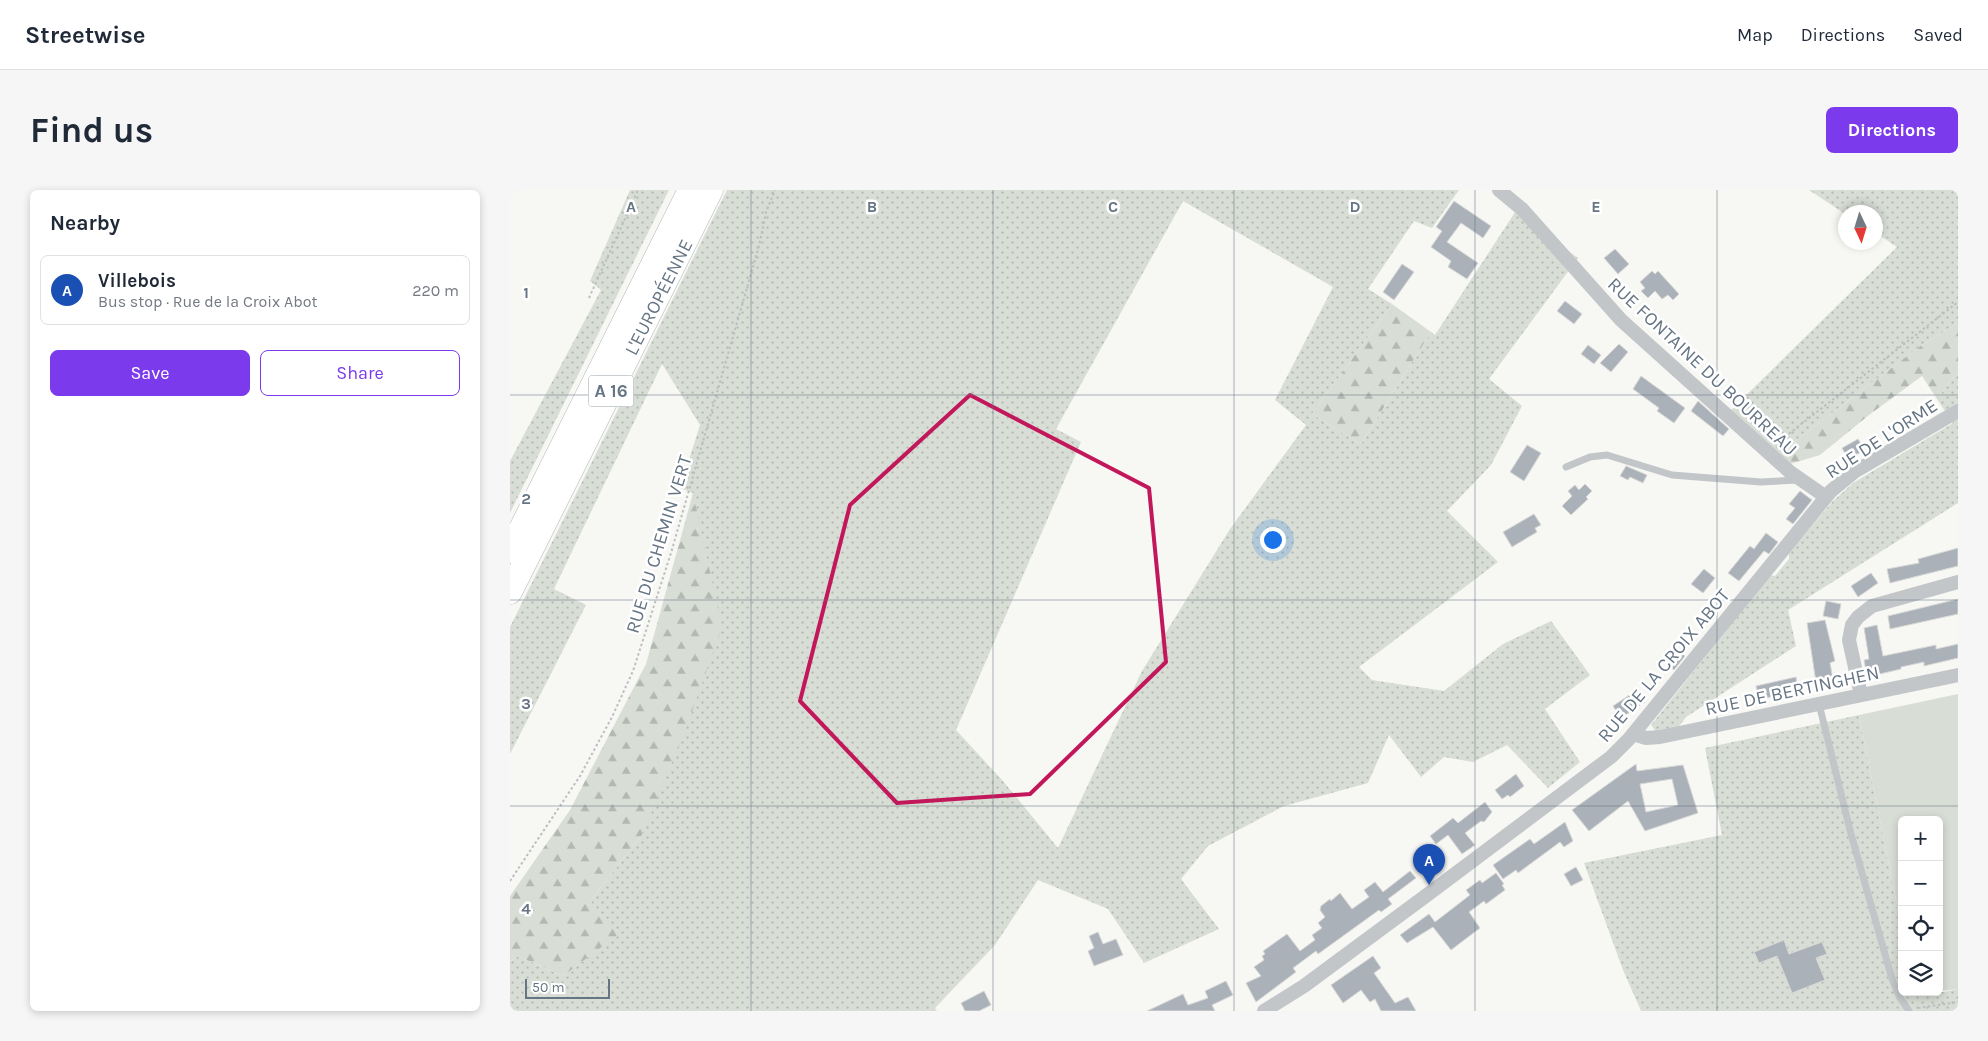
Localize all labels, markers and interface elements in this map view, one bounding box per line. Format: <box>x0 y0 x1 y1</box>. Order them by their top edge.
text: Streetwise <box>25 21 146 49</box>
text: Map <box>1737 24 1773 46</box>
text: Directions <box>1801 24 1885 46</box>
text: Saved <box>1913 24 1963 46</box>
button: Directions <box>1826 107 1958 153</box>
text: Find us <box>30 110 153 151</box>
text: A <box>626 197 636 216</box>
text: B <box>867 197 877 216</box>
text: C <box>1108 197 1118 216</box>
text: D <box>1350 197 1361 216</box>
text: E <box>1591 197 1601 216</box>
north arrow <box>1838 205 1883 250</box>
text: Nearby <box>50 211 120 235</box>
street label: L'EUROPÉENNE <box>619 235 698 359</box>
text: Villebois <box>98 270 176 292</box>
street label: RUE FONTAINE DU BOURREAU <box>1603 273 1802 460</box>
text: A <box>62 281 72 300</box>
text: 220 m <box>412 281 459 300</box>
text: 1 <box>523 283 529 302</box>
text: Bus stop · Rue de la Croix Abot <box>98 292 317 311</box>
button: Save <box>50 350 250 396</box>
button: Share <box>260 350 460 396</box>
road number: A 16 <box>588 376 634 407</box>
street label: RUE DE L'ORME <box>1821 394 1942 483</box>
street label: RUE DU CHEMIN VERT <box>621 452 697 636</box>
text: 2 <box>521 489 531 508</box>
your location <box>1260 527 1286 553</box>
street label: RUE DE LA CROIX ABOT <box>1593 584 1735 747</box>
street label: RUE DE BERTINGHEN <box>1703 662 1881 720</box>
text: 3 <box>521 694 531 713</box>
map controls <box>1898 816 1943 996</box>
button: + <box>1898 816 1943 861</box>
pin: A <box>1413 844 1445 885</box>
button: − <box>1898 861 1943 906</box>
text: 4 <box>521 899 531 918</box>
button: locate <box>1898 906 1943 951</box>
button: layers <box>1898 951 1943 996</box>
scale bar <box>525 976 610 999</box>
text: 50 m <box>532 979 565 996</box>

